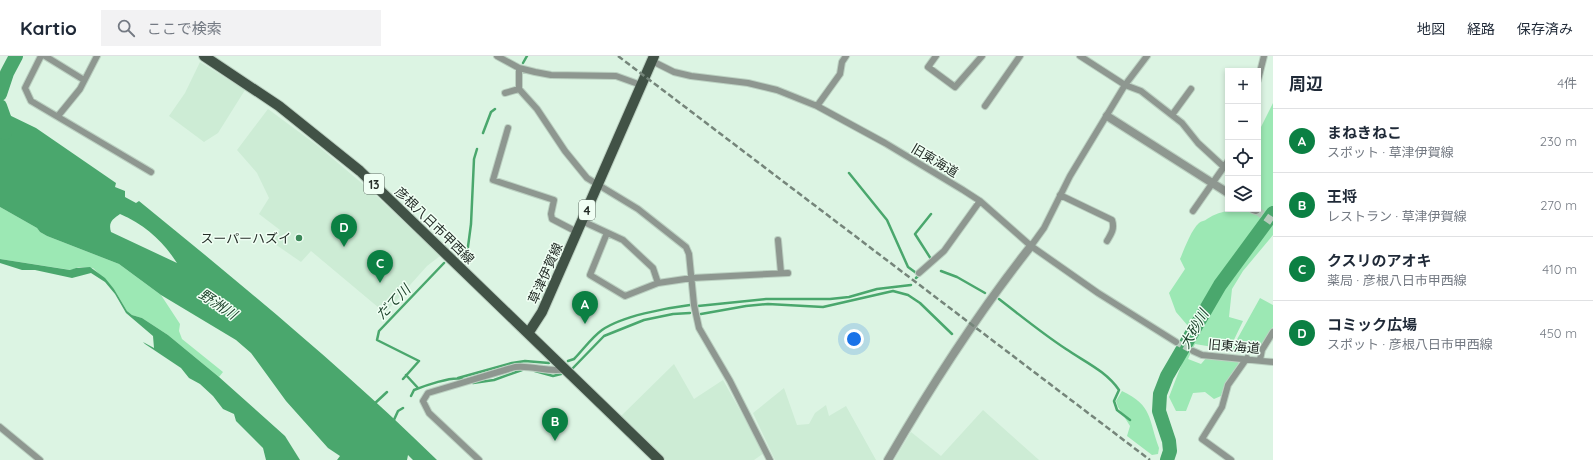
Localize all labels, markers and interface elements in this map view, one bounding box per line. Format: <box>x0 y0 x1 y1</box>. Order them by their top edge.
search box <box>101 10 381 46</box>
text: Kartio <box>20 16 77 40</box>
icon: search <box>115 17 137 39</box>
text: ここで検索 <box>147 19 222 38</box>
text: 地図 <box>1417 20 1445 38</box>
text: 経路 <box>1467 20 1495 38</box>
text: 保存済み <box>1517 20 1573 38</box>
map controls <box>1225 68 1261 212</box>
button: + <box>1225 68 1261 104</box>
text: 周辺 <box>1289 73 1323 94</box>
text: 4件 <box>1557 75 1577 91</box>
button: − <box>1225 104 1261 140</box>
text: まねきねこ <box>1327 123 1402 142</box>
text: A <box>1298 133 1306 149</box>
text: 230 m <box>1540 133 1577 149</box>
street label: 旧東海道 <box>909 140 961 180</box>
button: locate <box>1225 140 1261 176</box>
text: スポット · 草津伊賀線 <box>1327 144 1454 160</box>
road number: 13 <box>364 174 384 194</box>
button: layers <box>1225 176 1261 212</box>
street label: 彦根八日市甲西線 <box>392 183 478 267</box>
text: 王将 <box>1327 187 1357 206</box>
text: B <box>1298 197 1306 213</box>
text: 270 m <box>1540 197 1577 213</box>
road number: 4 <box>579 200 595 220</box>
text: レストラン · 草津伊賀線 <box>1327 208 1467 224</box>
pin: D <box>331 214 357 247</box>
place label: スーパーハズイ <box>200 230 291 246</box>
marker: スーパーハズイ <box>294 233 304 243</box>
street label: 草津伊賀線 <box>524 240 566 306</box>
pin: C <box>367 250 393 283</box>
text: クスリのアオキ <box>1327 251 1432 270</box>
text: C <box>1298 261 1306 277</box>
text: 410 m <box>1542 261 1577 277</box>
text: 薬局 · 彦根八日市甲西線 <box>1327 272 1467 288</box>
water label: だて川 <box>372 279 415 323</box>
water label: 野洲川 <box>196 285 242 324</box>
pin: A <box>572 291 598 324</box>
water label: 大砂川 <box>1176 305 1213 352</box>
text: コミック広場 <box>1327 315 1417 334</box>
text: D <box>1297 325 1307 341</box>
text: 450 m <box>1540 325 1577 341</box>
your location <box>844 329 864 349</box>
street label: 旧東海道 <box>1207 336 1261 356</box>
text: スポット · 彦根八日市甲西線 <box>1327 336 1493 352</box>
pin: B <box>542 408 568 441</box>

